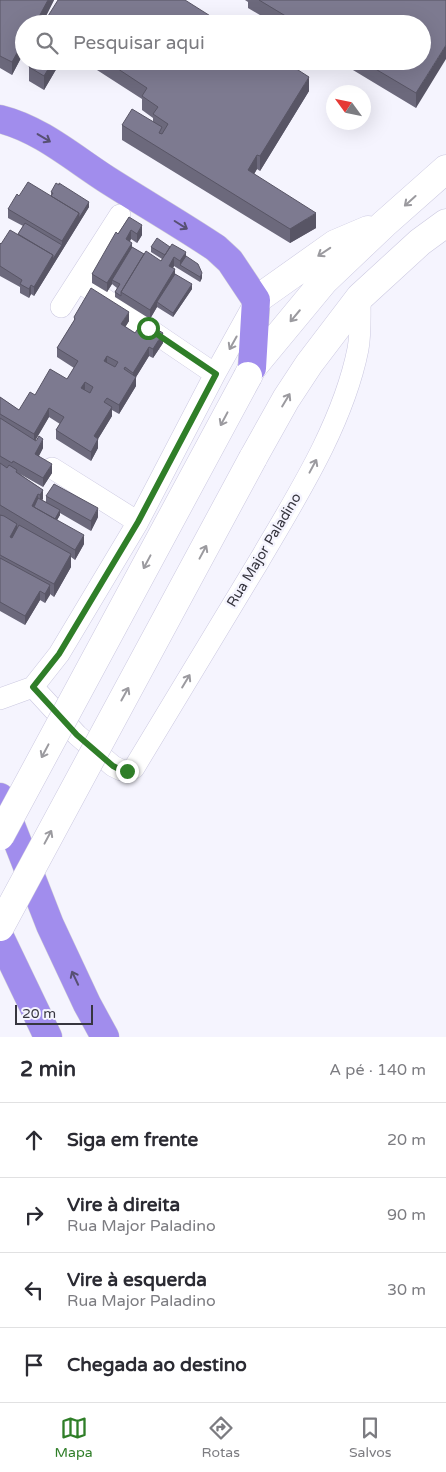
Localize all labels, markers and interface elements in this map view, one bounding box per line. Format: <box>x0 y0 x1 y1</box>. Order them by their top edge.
search box <box>15 15 431 70</box>
icon: search <box>33 29 61 57</box>
text: Pesquisar aqui <box>73 32 205 54</box>
north arrow <box>326 85 371 130</box>
one-way arrow <box>37 134 51 144</box>
one-way arrow <box>403 195 416 207</box>
one-way arrow <box>174 221 188 231</box>
one-way arrow <box>317 247 331 257</box>
one-way arrow <box>289 309 300 322</box>
route start <box>137 317 160 340</box>
one-way arrow <box>227 335 237 350</box>
one-way arrow <box>281 394 291 408</box>
one-way arrow <box>219 411 229 426</box>
one-way arrow <box>309 459 318 474</box>
street label: Rua Major Paladino <box>223 490 305 610</box>
one-way arrow <box>199 545 208 560</box>
one-way arrow <box>142 554 151 569</box>
one-way arrow <box>182 675 192 689</box>
one-way arrow <box>120 687 130 702</box>
one-way arrow <box>40 744 50 759</box>
route end <box>116 760 139 783</box>
one-way arrow <box>43 830 53 845</box>
one-way arrow <box>69 971 79 986</box>
scale bar <box>15 1002 92 1025</box>
text: 20 m <box>22 1005 56 1022</box>
text: 2 min <box>20 1057 76 1082</box>
text: A pé · 140 m <box>329 1060 426 1080</box>
icon: ahead <box>20 1126 48 1154</box>
text: Siga em frente <box>67 1129 198 1151</box>
text: 20 m <box>387 1130 426 1150</box>
text: Vire à direita <box>67 1194 180 1216</box>
icon: right <box>20 1201 48 1229</box>
text: 90 m <box>387 1205 426 1225</box>
text: Rua Major Paladino <box>67 1216 216 1236</box>
text: Vire à esquerda <box>67 1269 207 1291</box>
icon: left <box>20 1276 48 1304</box>
text: 30 m <box>387 1280 426 1300</box>
text: Rua Major Paladino <box>67 1291 216 1311</box>
icon: arrive <box>20 1351 48 1379</box>
text: Chegada ao destino <box>67 1354 247 1376</box>
tab: Mapa <box>54 1414 93 1461</box>
tab: Rotas <box>202 1414 240 1461</box>
tab: Salvos <box>349 1414 391 1461</box>

